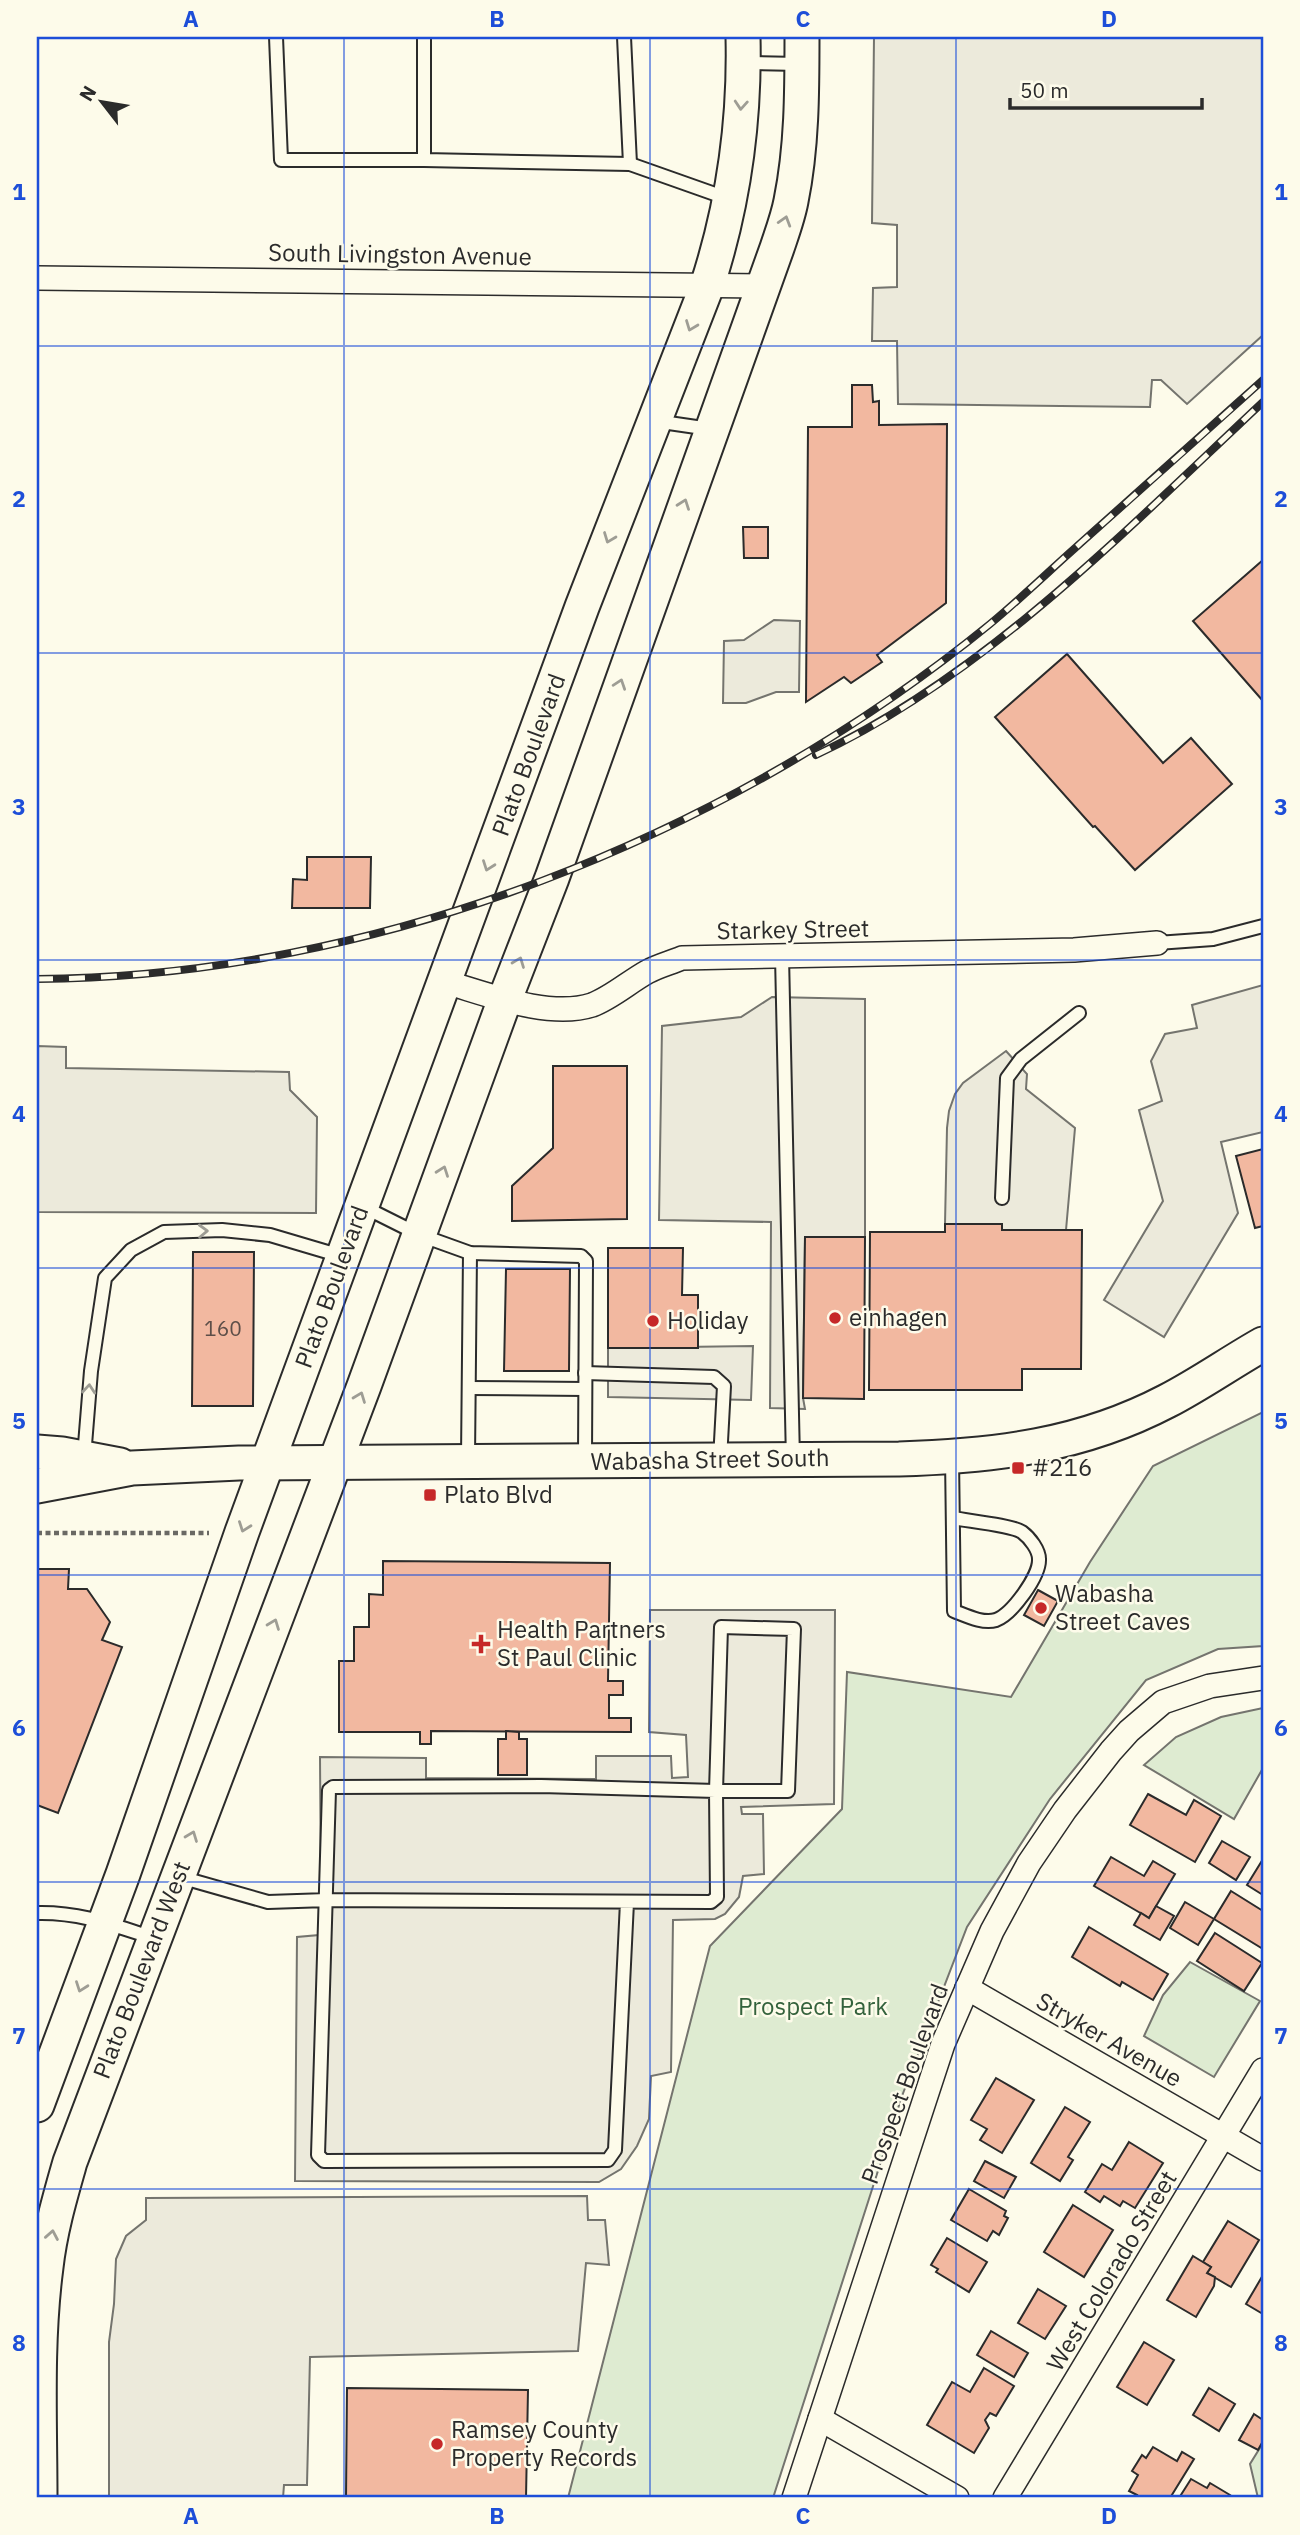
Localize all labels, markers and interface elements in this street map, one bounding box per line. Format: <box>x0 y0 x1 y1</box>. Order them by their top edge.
text: A <box>183 3 199 33</box>
text: B <box>489 3 505 33</box>
text: C <box>796 3 811 33</box>
text: D <box>1101 3 1117 33</box>
north arrow <box>66 66 136 136</box>
scale bar <box>1010 66 1202 110</box>
text: 50 m <box>1020 76 1069 104</box>
text: N <box>74 81 101 105</box>
one-way arrow <box>733 100 748 111</box>
text: 1 <box>12 176 26 206</box>
text: 1 <box>1274 176 1288 206</box>
one-way arrow <box>777 216 792 228</box>
street label: South Livingston Avenue <box>268 236 532 272</box>
one-way arrow <box>686 319 700 331</box>
text: 2 <box>12 483 26 513</box>
text: 2 <box>1274 483 1288 513</box>
one-way arrow <box>676 499 690 511</box>
one-way arrow <box>604 531 618 543</box>
street label: Plato Boulevard <box>484 669 572 840</box>
one-way arrow <box>612 678 626 690</box>
text: 3 <box>12 791 26 821</box>
text: 3 <box>1274 791 1288 821</box>
one-way arrow <box>482 860 496 872</box>
street label: Starkey Street <box>716 912 870 946</box>
one-way arrow <box>511 957 525 969</box>
text: 4 <box>12 1098 26 1128</box>
text: 4 <box>1274 1098 1288 1128</box>
one-way arrow <box>435 1165 449 1177</box>
street label: Plato Boulevard <box>287 1201 375 1372</box>
one-way arrow <box>198 1223 209 1239</box>
place label: einhagen <box>849 1301 948 1333</box>
place label: Holiday <box>667 1304 749 1336</box>
marker: einhagen <box>827 1310 843 1326</box>
marker: Holiday <box>645 1313 661 1329</box>
house number: 160 <box>204 1314 242 1342</box>
one-way arrow <box>81 1384 96 1395</box>
one-way arrow <box>352 1392 366 1404</box>
text: 5 <box>12 1405 26 1435</box>
text: 5 <box>1274 1405 1288 1435</box>
street label: Wabasha Street South <box>590 1441 830 1477</box>
place label: #216 <box>1032 1451 1092 1483</box>
marker: #216 <box>1010 1460 1026 1476</box>
place label: Plato Blvd <box>444 1478 553 1510</box>
marker: Plato Blvd <box>422 1487 438 1503</box>
one-way arrow <box>238 1520 252 1532</box>
place label: Wabasha Street Caves <box>1055 1577 1191 1637</box>
marker: Wabasha Street Caves <box>1033 1600 1049 1616</box>
place label: Health Partners St Paul Clinic <box>497 1613 666 1673</box>
one-way arrow <box>266 1618 280 1630</box>
marker: Health Partners St Paul Clinic <box>471 1634 491 1654</box>
text: 6 <box>12 1712 26 1742</box>
text: 6 <box>1274 1712 1288 1742</box>
one-way arrow <box>184 1830 198 1842</box>
street label: Plato Boulevard West <box>85 1856 197 2083</box>
street label: Prospect Boulevard <box>853 1979 955 2188</box>
one-way arrow <box>75 1980 89 1992</box>
street label: Stryker Avenue <box>1031 1984 1188 2094</box>
park label: Prospect Park <box>738 1990 888 2022</box>
text: 7 <box>12 2020 26 2050</box>
text: 7 <box>1274 2020 1288 2050</box>
street label: West Colorado Street <box>1039 2164 1184 2377</box>
one-way arrow <box>43 2229 58 2241</box>
text: 8 <box>12 2327 26 2357</box>
text: 8 <box>1274 2327 1288 2357</box>
place label: Ramsey County Property Records <box>451 2413 637 2473</box>
marker: Ramsey County Property Records <box>429 2436 445 2452</box>
text: A <box>183 2500 199 2530</box>
text: B <box>489 2500 505 2530</box>
text: C <box>796 2500 811 2530</box>
text: D <box>1101 2500 1117 2530</box>

